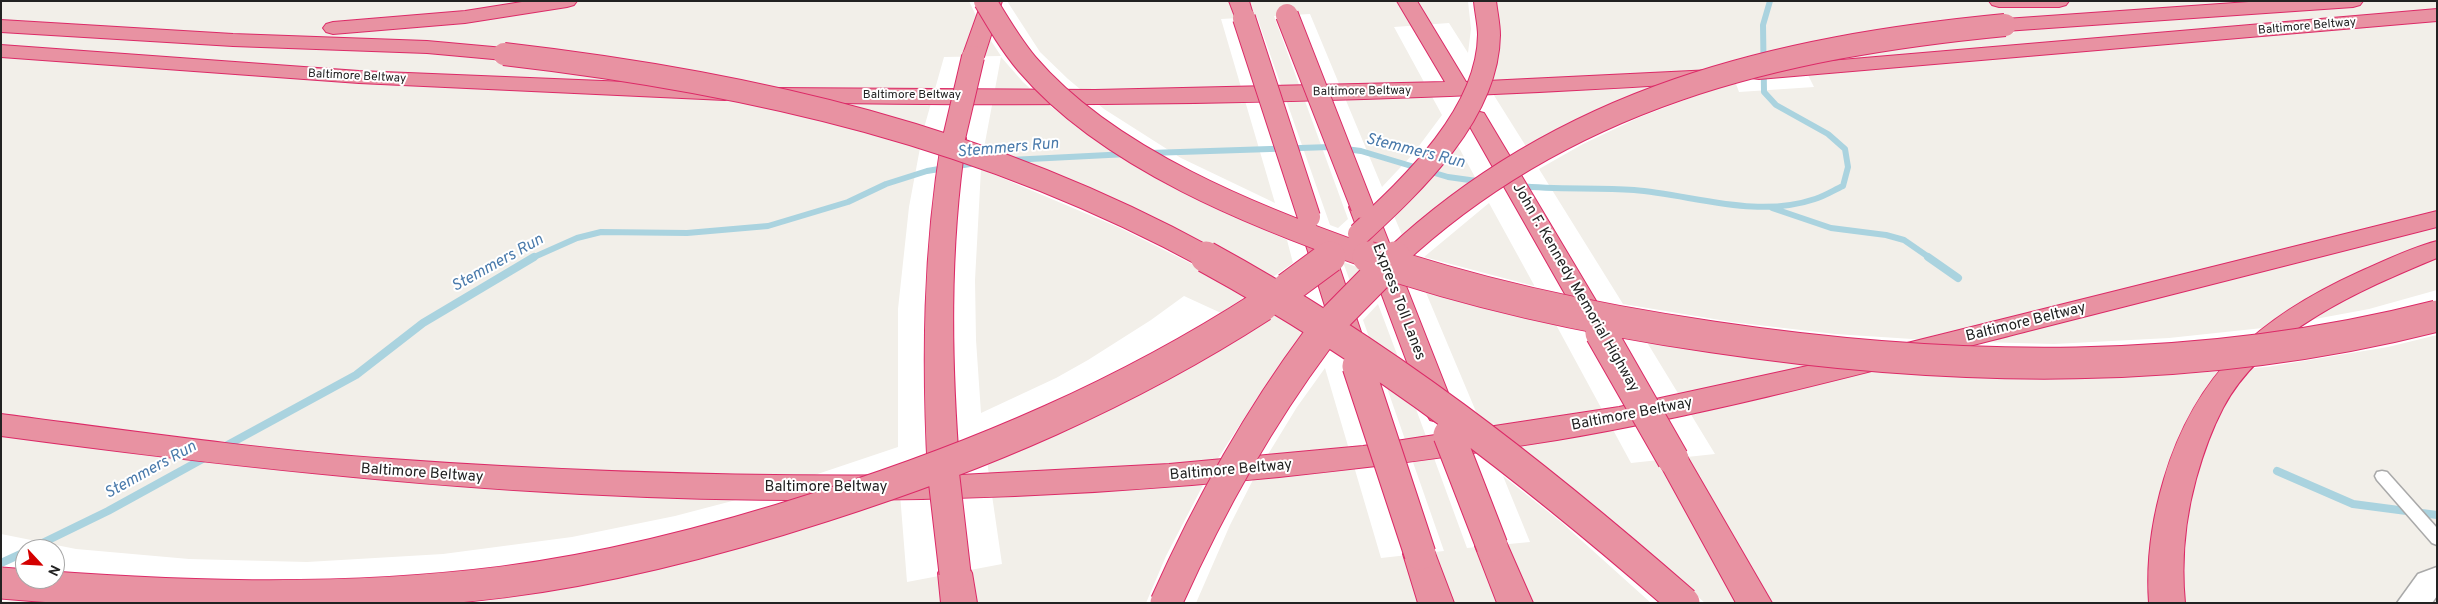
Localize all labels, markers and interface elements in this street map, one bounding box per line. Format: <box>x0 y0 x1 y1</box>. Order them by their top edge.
street label: Baltimore Beltway <box>2257 16 2357 38</box>
street label: Baltimore Beltway <box>307 67 407 87</box>
street label: Baltimore Beltway <box>1313 84 1411 100</box>
street label: Baltimore Beltway <box>863 89 961 103</box>
water label: Stemmers Run <box>1363 130 1467 174</box>
water label: Stemmers Run <box>957 135 1059 163</box>
street label: John F. Kennedy Memorial Highway <box>1508 180 1642 396</box>
water label: Stemmers Run <box>449 231 547 297</box>
street label: Express Toll Lanes <box>1367 241 1429 363</box>
street label: Baltimore Beltway <box>1964 299 2088 347</box>
street label: Baltimore Beltway <box>1570 394 1694 436</box>
water label: Stemmers Run <box>102 438 200 504</box>
street label: Baltimore Beltway <box>1169 457 1293 485</box>
street label: Baltimore Beltway <box>360 461 484 487</box>
street label: Baltimore Beltway <box>765 479 887 497</box>
north arrow <box>15 539 65 589</box>
text: N <box>43 562 63 578</box>

